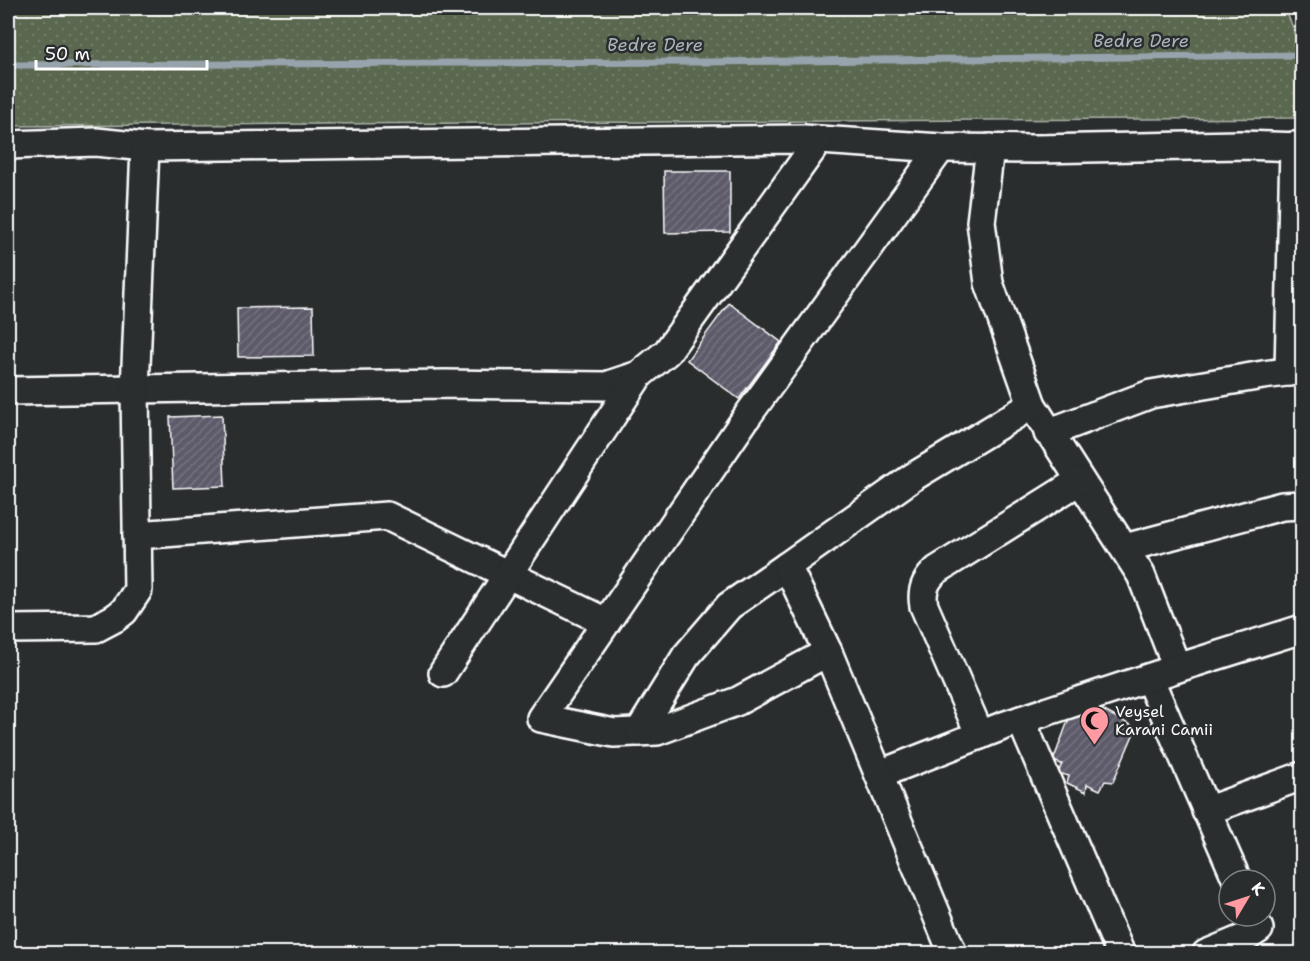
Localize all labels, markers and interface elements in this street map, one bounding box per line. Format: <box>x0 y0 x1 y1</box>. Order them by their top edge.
water label: Bedre Dere <box>1093 29 1189 53</box>
scale bar <box>36 33 207 71</box>
water label: Bedre Dere <box>607 33 703 57</box>
text: 50 m <box>45 42 90 66</box>
place label: Veysel Karani Camii <box>1115 701 1213 740</box>
mosque icon: Veysel Karani Camii <box>1078 704 1110 746</box>
north arrow <box>1217 868 1277 928</box>
text: K <box>1247 878 1270 900</box>

